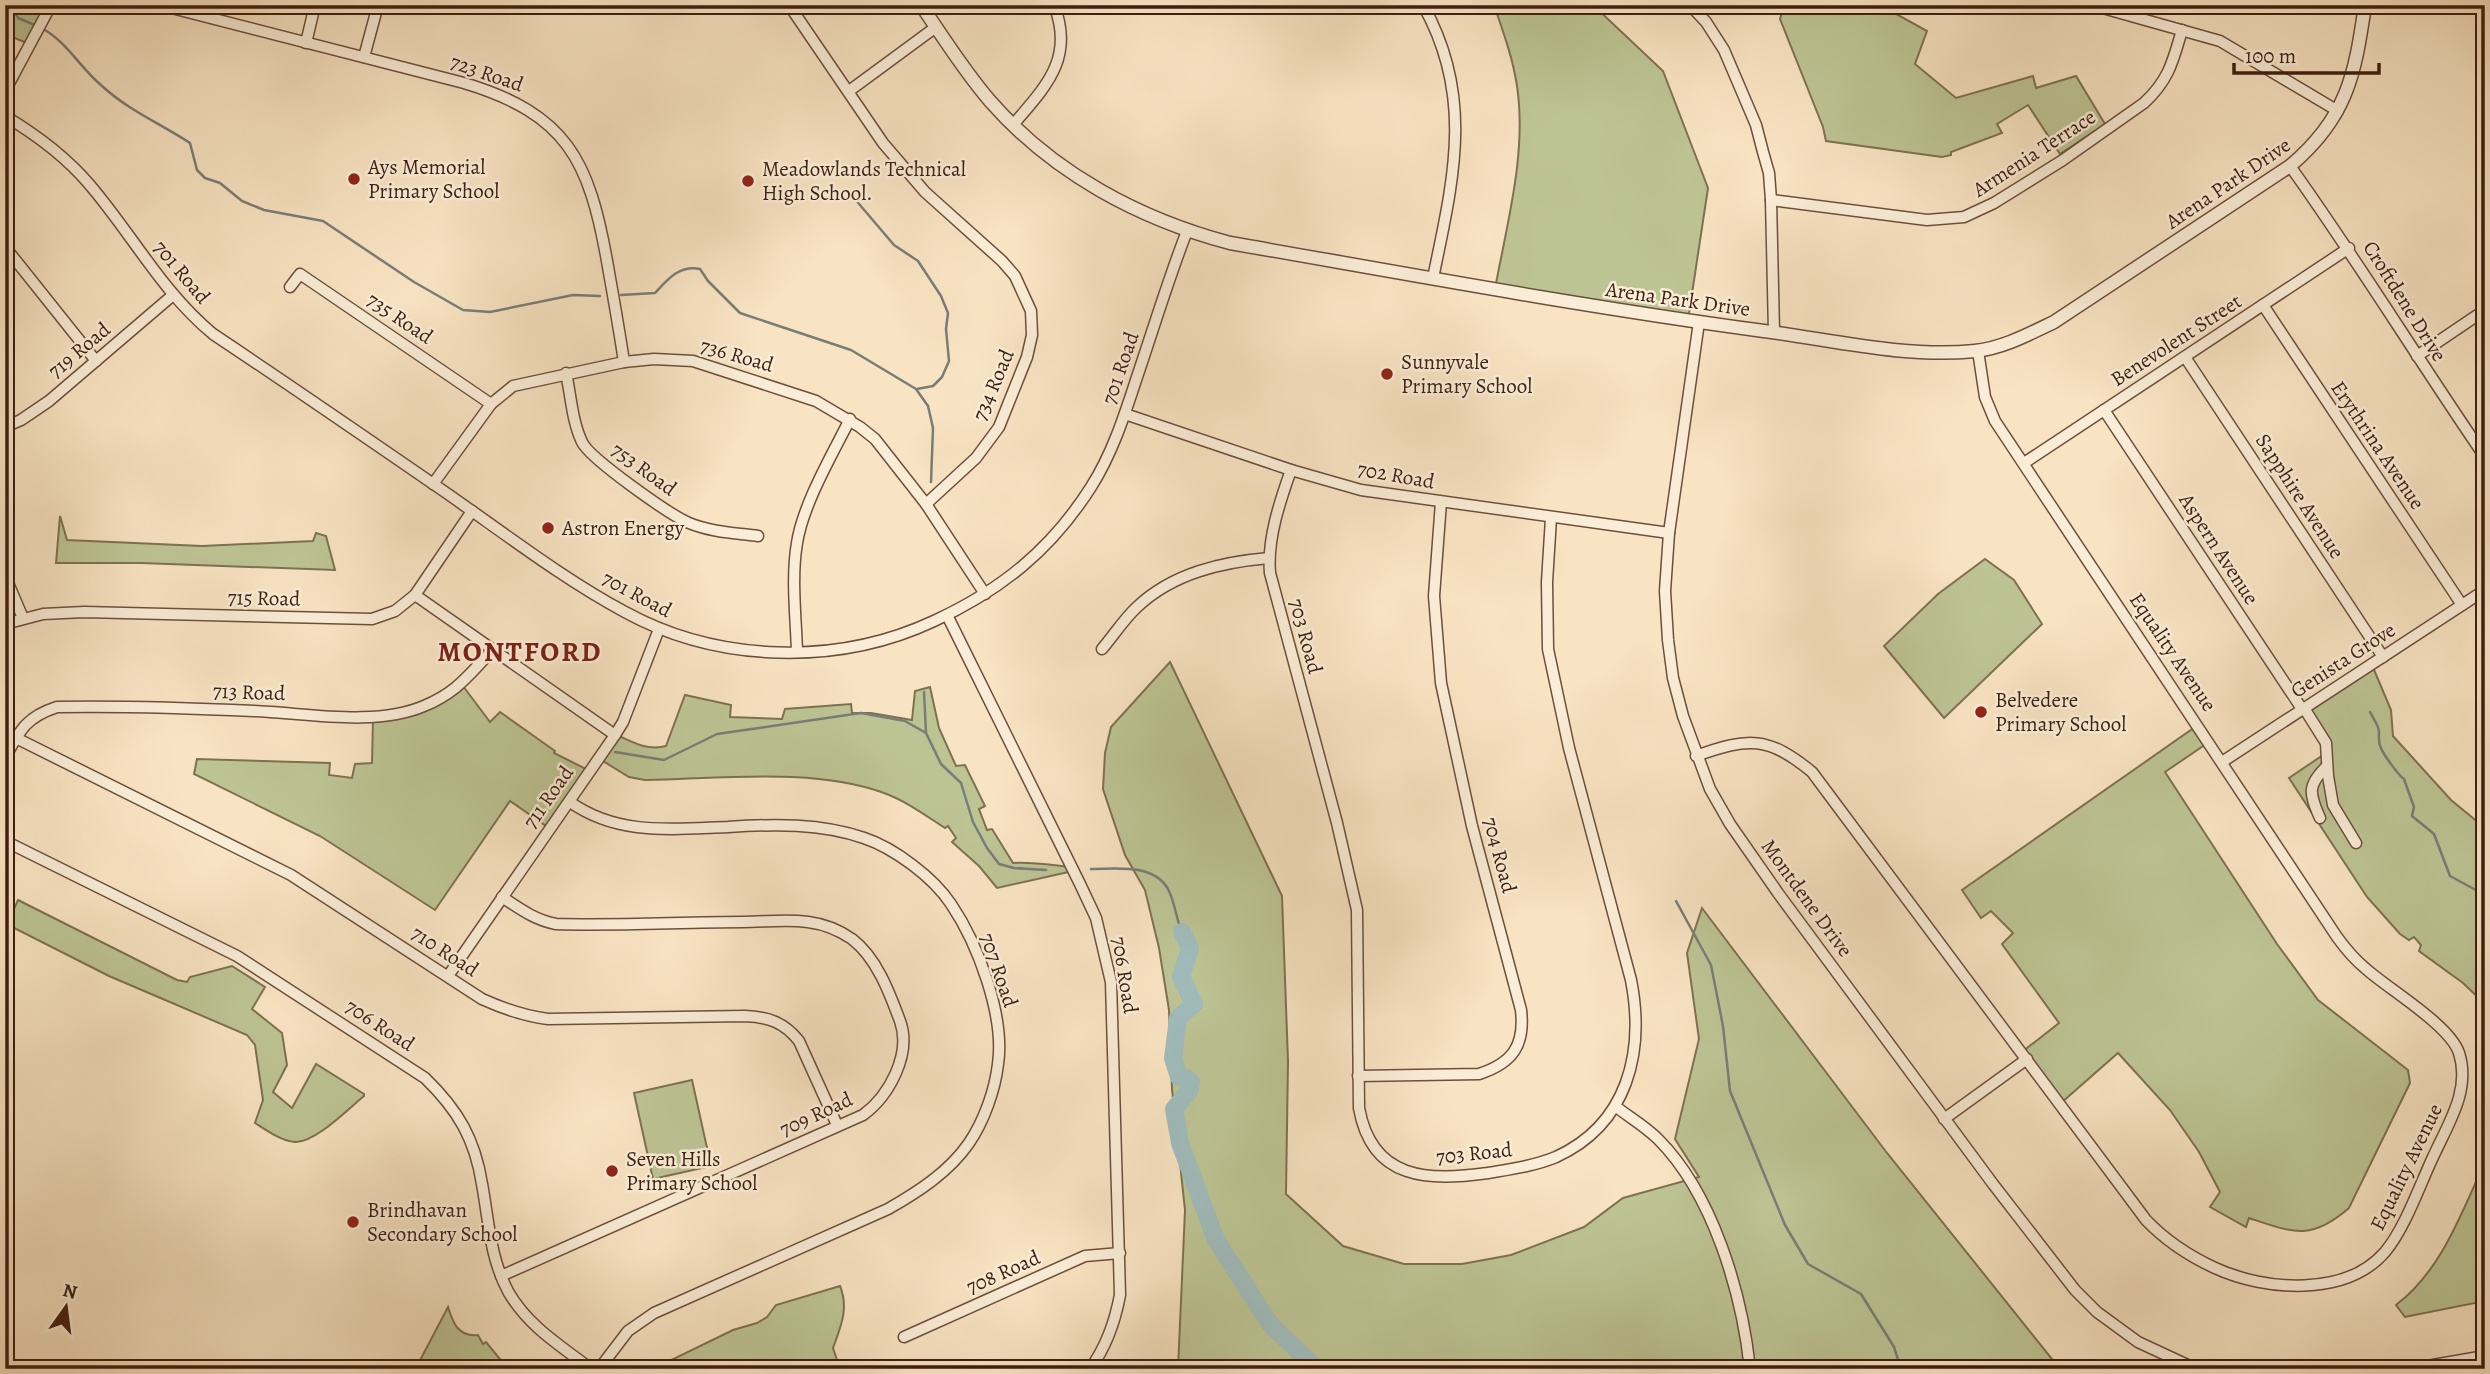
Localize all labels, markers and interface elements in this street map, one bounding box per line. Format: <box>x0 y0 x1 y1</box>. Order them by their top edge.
scale bar <box>2234 32 2380 76</box>
text: 100 m <box>2245 42 2296 70</box>
street label: 723 Road <box>447 47 528 99</box>
street label: Armenia Terrace <box>1966 103 2101 204</box>
street label: Arena Park Drive <box>2159 131 2296 236</box>
place label: Ays Memorial Primary School <box>367 153 499 205</box>
place label: Meadowlands Technical High School. <box>762 155 966 207</box>
marker: Ays Memorial Primary School <box>346 171 362 187</box>
marker: Meadowlands Technical High School. <box>740 173 756 189</box>
street label: 701 Road <box>147 234 217 310</box>
street label: Croftdene Drive <box>2357 235 2453 367</box>
street label: Arena Park Drive <box>1603 275 1752 323</box>
street label: 735 Road <box>361 286 439 351</box>
street label: Benevolent Street <box>2105 287 2247 393</box>
street label: 719 Road <box>42 315 117 384</box>
street label: 701 Road <box>1095 327 1146 408</box>
street label: 736 Road <box>697 331 778 379</box>
street label: 734 Road <box>965 344 1021 425</box>
place label: Sunnyvale Primary School <box>1401 348 1532 400</box>
marker: Sunnyvale Primary School <box>1379 366 1395 382</box>
street label: Erythrina Avenue <box>2325 375 2431 515</box>
street label: Sapphire Avenue <box>2249 428 2351 564</box>
street label: 753 Road <box>606 436 683 503</box>
street label: 702 Road <box>1355 454 1437 496</box>
street label: Aspern Avenue <box>2172 487 2265 610</box>
place label: Astron Energy <box>561 514 685 542</box>
marker: Astron Energy <box>540 520 556 536</box>
street label: 701 Road <box>597 564 677 624</box>
street label: 715 Road <box>227 583 301 613</box>
street label: Equality Avenue <box>2123 587 2223 717</box>
street label: 703 Road <box>1283 595 1330 677</box>
street label: Genista Grove <box>2285 616 2401 704</box>
district label: MONTFORD <box>437 633 603 671</box>
street label: 713 Road <box>212 677 286 707</box>
place label: Belvedere Primary School <box>1995 686 2126 738</box>
marker: Belvedere Primary School <box>1973 704 1989 720</box>
street label: 711 Road <box>516 759 580 834</box>
street label: 704 Road <box>1476 814 1524 897</box>
street label: Montdene Drive <box>1755 833 1859 963</box>
street label: 710 Road <box>406 919 485 984</box>
street label: 707 Road <box>973 929 1025 1012</box>
street label: 706 Road <box>1105 934 1145 1016</box>
street label: 706 Road <box>340 992 421 1058</box>
street label: 709 Road <box>775 1085 858 1143</box>
street label: Equality Avenue <box>2363 1099 2449 1235</box>
street label: 703 Road <box>1434 1135 1514 1171</box>
place label: Seven Hills Primary School <box>626 1145 757 1197</box>
marker: Seven Hills Primary School <box>604 1163 620 1179</box>
place label: Brindhavan Secondary School <box>367 1196 518 1248</box>
marker: Brindhavan Secondary School <box>345 1214 361 1230</box>
street label: 708 Road <box>962 1243 1045 1301</box>
north arrow <box>32 1272 102 1342</box>
text: N <box>60 1277 80 1306</box>

